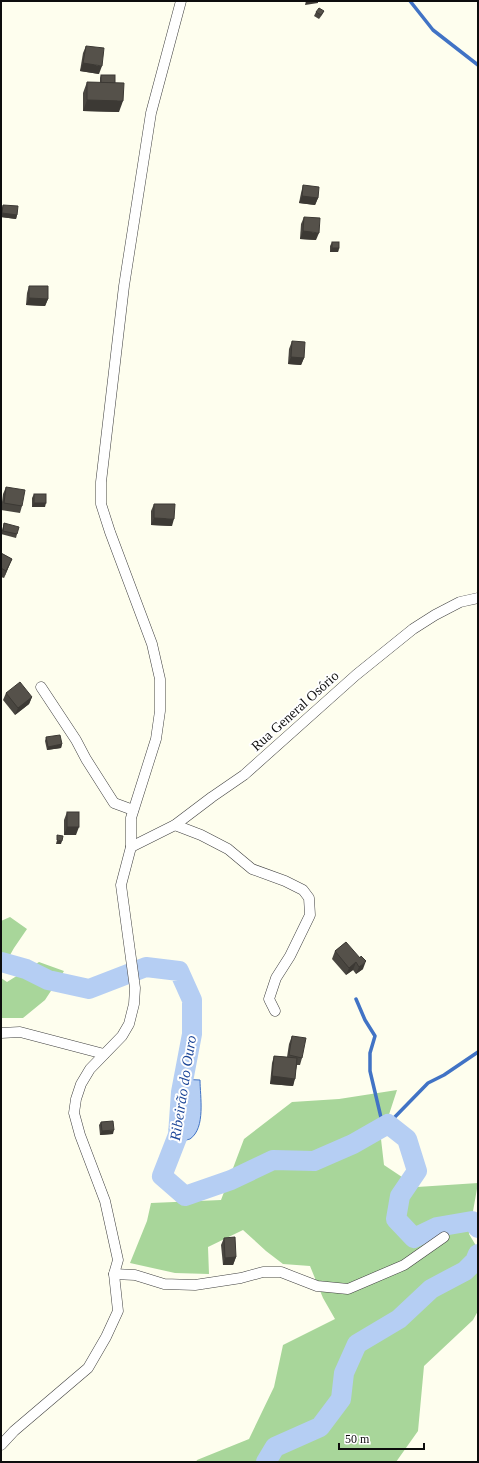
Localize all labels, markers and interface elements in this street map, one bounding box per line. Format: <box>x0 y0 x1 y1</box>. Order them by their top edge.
street label: Rua General Osório <box>248 668 342 754</box>
water label: Ribeirão do Ouro <box>167 1034 199 1143</box>
scale bar <box>339 1425 424 1451</box>
text: 50 m <box>345 1432 370 1446</box>

